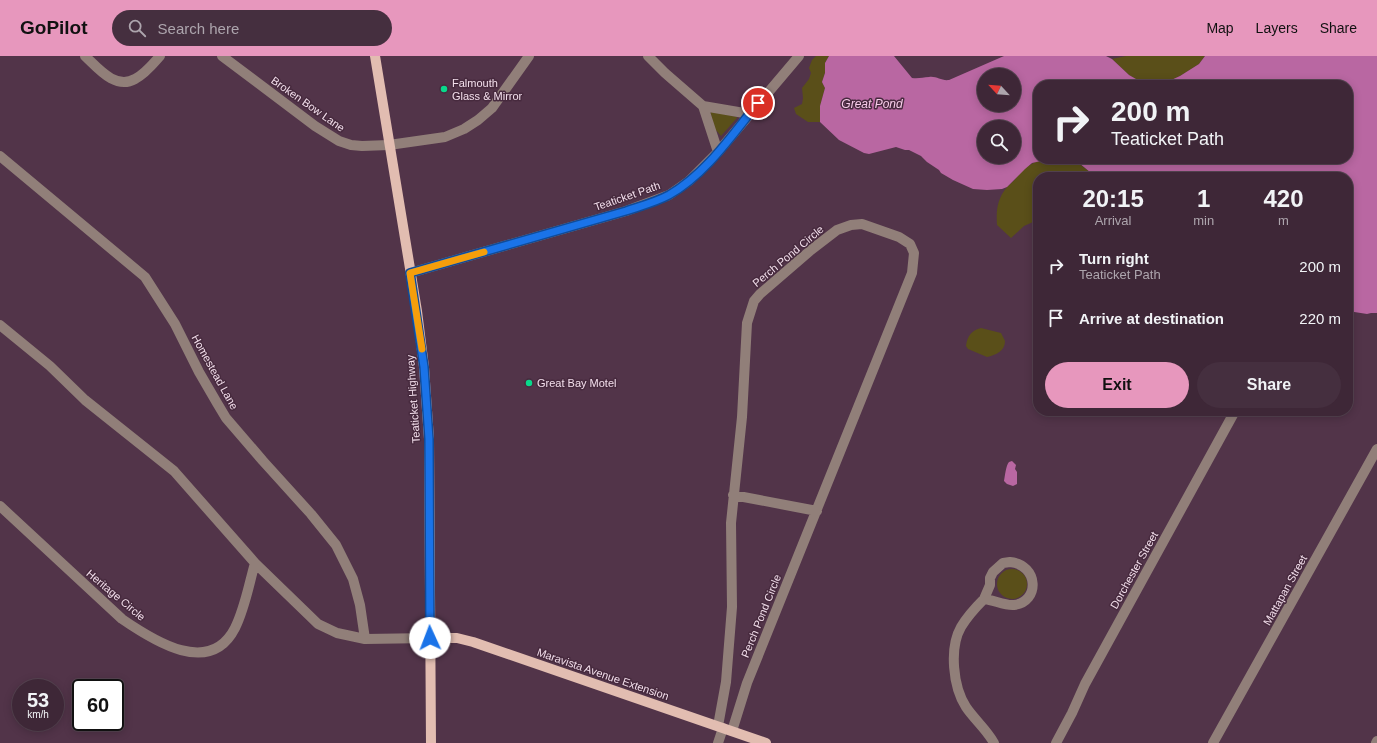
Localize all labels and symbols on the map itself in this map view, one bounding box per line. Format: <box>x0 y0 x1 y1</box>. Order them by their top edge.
north arrow <box>977 68 1021 112</box>
street label: Broken Bow Lane <box>269 74 347 134</box>
place label: Falmouth Glass & Mirror <box>452 77 523 102</box>
marker: Falmouth Glass & Mirror <box>439 84 449 94</box>
pin <box>741 86 775 120</box>
water label: Great Pond <box>841 97 903 111</box>
street label: Teaticket Path <box>592 179 662 213</box>
street label: Perch Pond Circle <box>750 223 826 289</box>
street label: Homestead Lane <box>189 332 241 412</box>
street label: Teaticket Highway <box>404 354 422 444</box>
place label: Great Bay Motel <box>537 377 616 389</box>
marker: Great Bay Motel <box>524 378 534 388</box>
street label: Dorchester Street <box>1108 529 1160 611</box>
street label: Mattapan Street <box>1261 553 1309 627</box>
street label: Heritage Circle <box>84 567 148 623</box>
street label: Perch Pond Circle <box>739 573 783 659</box>
position arrow <box>409 617 451 659</box>
street label: Maravista Avenue Extension <box>536 646 670 702</box>
speed limit sign: 60 <box>72 679 124 731</box>

